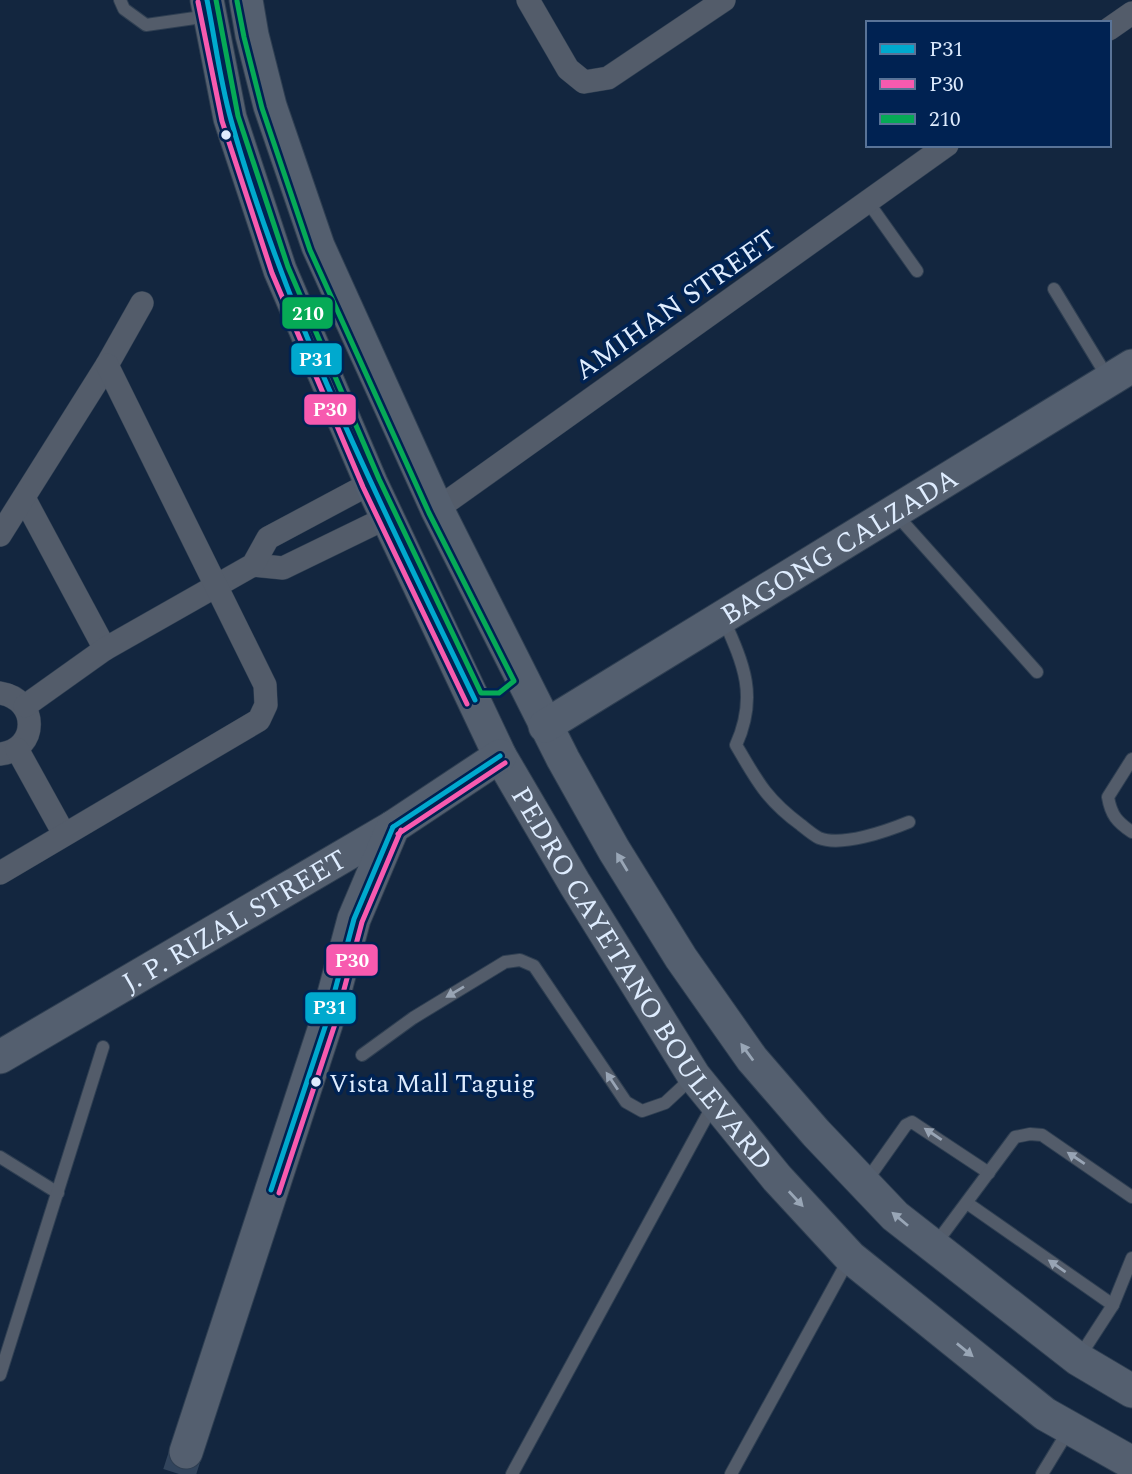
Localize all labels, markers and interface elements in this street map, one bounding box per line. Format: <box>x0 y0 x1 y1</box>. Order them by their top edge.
legend <box>866 21 1111 147</box>
text: P31 <box>929 34 963 66</box>
text: P30 <box>929 69 963 101</box>
text: 210 <box>929 104 961 136</box>
unlabelled marker <box>219 128 233 142</box>
street label: AMIHAN STREET <box>565 219 786 392</box>
line badge: 210 <box>281 296 334 330</box>
text: 210 <box>292 300 324 329</box>
line badge: P31 <box>290 342 343 376</box>
text: P31 <box>299 346 333 375</box>
line badge: P30 <box>303 393 357 426</box>
text: P30 <box>313 396 347 425</box>
street label: BAGONG CALZADA <box>713 457 967 636</box>
street label: PEDRO CAYETANO BOULEVARD <box>499 779 783 1181</box>
street label: J. P. RIZAL STREET <box>114 839 355 1004</box>
one-way arrow <box>615 852 628 871</box>
line badge: P30 <box>325 943 379 977</box>
text: P30 <box>335 947 369 976</box>
one-way arrow <box>445 986 465 999</box>
line badge: P31 <box>304 991 357 1025</box>
text: P31 <box>313 994 347 1023</box>
one-way arrow <box>740 1043 754 1061</box>
place label: Vista Mall Taguig <box>329 1064 535 1104</box>
one-way arrow <box>605 1072 619 1090</box>
marker: Vista Mall Taguig <box>309 1075 323 1089</box>
one-way arrow <box>923 1128 943 1141</box>
one-way arrow <box>1066 1152 1085 1165</box>
one-way arrow <box>788 1190 804 1208</box>
one-way arrow <box>892 1212 909 1227</box>
one-way arrow <box>1048 1259 1066 1273</box>
one-way arrow <box>956 1342 974 1357</box>

